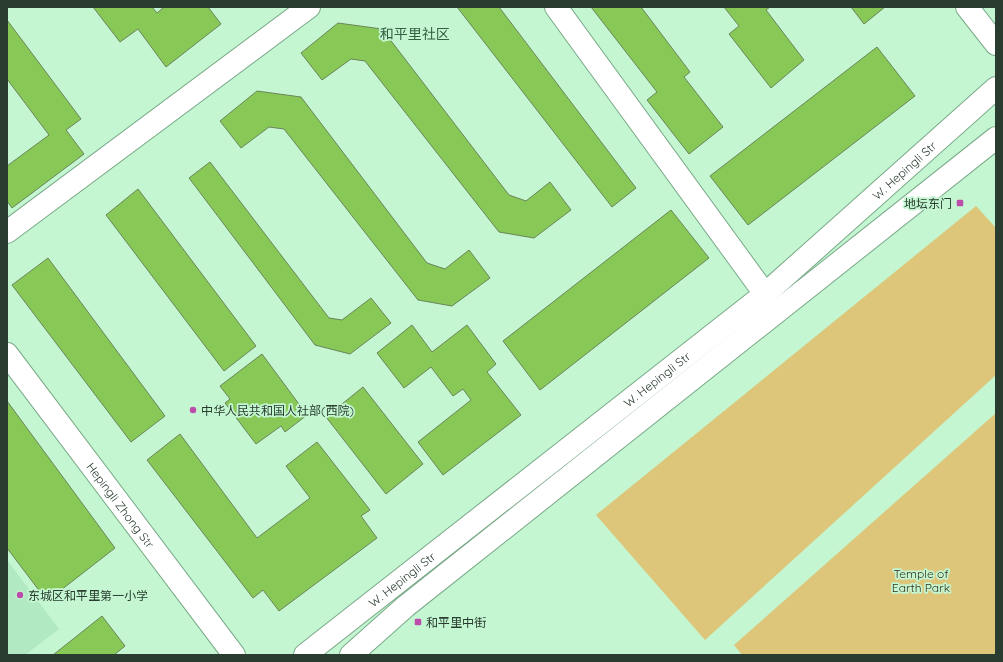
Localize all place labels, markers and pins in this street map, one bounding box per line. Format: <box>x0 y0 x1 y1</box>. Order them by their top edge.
place label: 地坛东门 <box>904 196 952 211</box>
marker: 地坛东门 <box>955 198 965 208</box>
place label: 中华人民共和国人社部(西院) <box>201 403 354 418</box>
marker: 中华人民共和国人社部(西院) <box>188 405 198 415</box>
place label: 东城区和平里第一小学 <box>28 588 148 603</box>
marker: 东城区和平里第一小学 <box>15 590 25 600</box>
place label: 和平里中街 <box>426 615 486 630</box>
marker: 和平里中街 <box>413 617 423 627</box>

